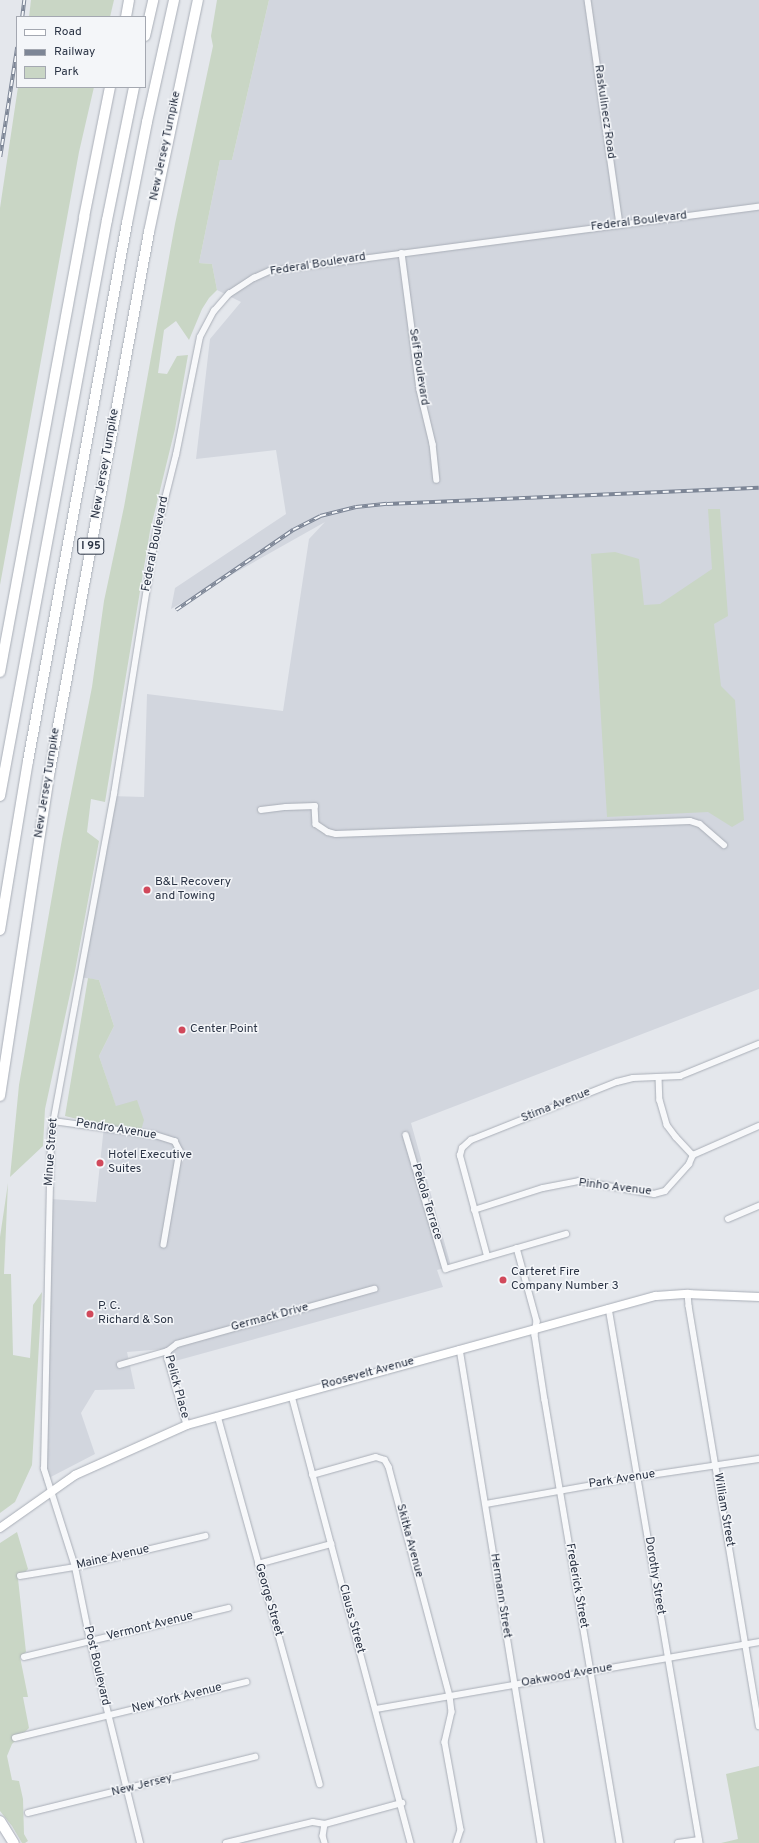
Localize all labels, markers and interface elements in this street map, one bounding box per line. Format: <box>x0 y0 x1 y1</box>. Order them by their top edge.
legend <box>16 16 146 88</box>
text: Road <box>54 24 82 40</box>
text: Railway <box>54 44 95 60</box>
text: Park <box>54 64 79 80</box>
street label: Raskulinecz Road <box>590 64 618 160</box>
street label: New Jersey Turnpike <box>147 90 185 202</box>
street label: Federal Boulevard <box>590 209 688 235</box>
street label: Federal Boulevard <box>269 250 367 280</box>
street label: Self Boulevard <box>405 328 431 406</box>
street label: New Jersey Turnpike <box>89 408 123 520</box>
street label: Federal Boulevard <box>140 495 172 593</box>
road number: I 95 <box>77 537 105 555</box>
street label: New Jersey Turnpike <box>32 727 64 839</box>
place label: B&L Recovery and Towing <box>155 876 231 904</box>
marker: B&L Recovery and Towing <box>142 885 152 895</box>
place label: Center Point <box>190 1023 258 1037</box>
marker: Center Point <box>177 1025 187 1035</box>
street label: Stima Avenue <box>519 1085 593 1127</box>
street label: Pendro Avenue <box>74 1116 158 1144</box>
street label: Minue Street <box>42 1117 62 1187</box>
place label: Hotel Executive Suites <box>108 1149 192 1177</box>
marker: Hotel Executive Suites <box>95 1158 105 1168</box>
street label: Pekola Terrace <box>407 1162 445 1242</box>
street label: Pinho Avenue <box>577 1176 653 1200</box>
place label: Carteret Fire Company Number 3 <box>511 1266 619 1294</box>
marker: Carteret Fire Company Number 3 <box>498 1275 508 1285</box>
place label: P. C. Richard & Son <box>98 1300 174 1328</box>
street label: Germack Drive <box>230 1301 310 1335</box>
marker: P. C. Richard & Son <box>85 1309 95 1319</box>
street label: Pelick Place <box>161 1354 191 1420</box>
street label: Roosevelt Avenue <box>320 1355 416 1393</box>
street label: Park Avenue <box>587 1468 657 1492</box>
street label: William Street <box>709 1472 737 1548</box>
street label: Skitka Avenue <box>392 1502 426 1580</box>
street label: Dorothy Street <box>641 1536 667 1616</box>
street label: Frederick Street <box>561 1542 591 1630</box>
street label: Maine Avenue <box>75 1543 151 1573</box>
street label: Hermann Street <box>486 1552 514 1640</box>
street label: George Street <box>251 1562 285 1638</box>
street label: Clauss Street <box>335 1583 367 1655</box>
street label: Vermont Avenue <box>105 1609 195 1645</box>
street label: Post Boulevard <box>80 1625 112 1707</box>
street label: Oakwood Avenue <box>520 1661 614 1691</box>
street label: New York Avenue <box>130 1681 224 1717</box>
street label: New Jersey <box>110 1772 174 1800</box>

